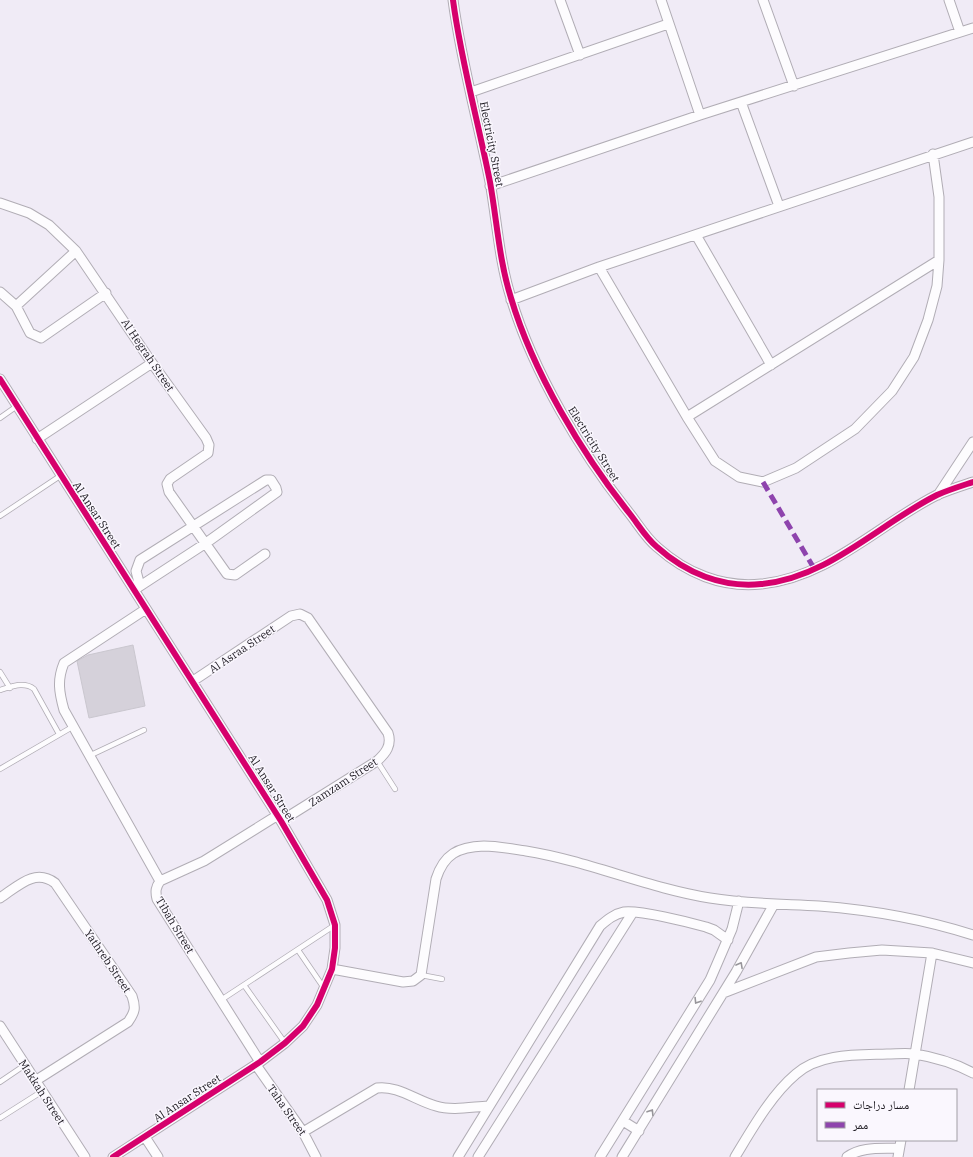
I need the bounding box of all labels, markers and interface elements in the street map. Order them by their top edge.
street label: Electricity Street [477,100,507,188]
street label: Al Hegrah Street [118,316,178,394]
street label: Electricity Street [565,404,623,484]
street label: Al Ansar Street [70,479,124,551]
street label: Al Asraa Street [206,622,278,676]
street label: Al Ansar Street [246,751,299,825]
street label: Zamzam Street [306,755,380,809]
street label: Tibah Street [153,894,197,956]
street label: Yathreb Street [82,927,134,996]
one-way arrow [735,962,742,969]
one-way arrow [694,997,702,1004]
street label: Makkah Street [16,1057,68,1127]
street label: Al Ansar Street [151,1071,223,1125]
street label: Taha Street [264,1082,310,1138]
legend [817,1089,957,1141]
text: مسار دراجات [853,1097,909,1112]
one-way arrow [646,1109,653,1116]
text: ممر [852,1117,868,1132]

